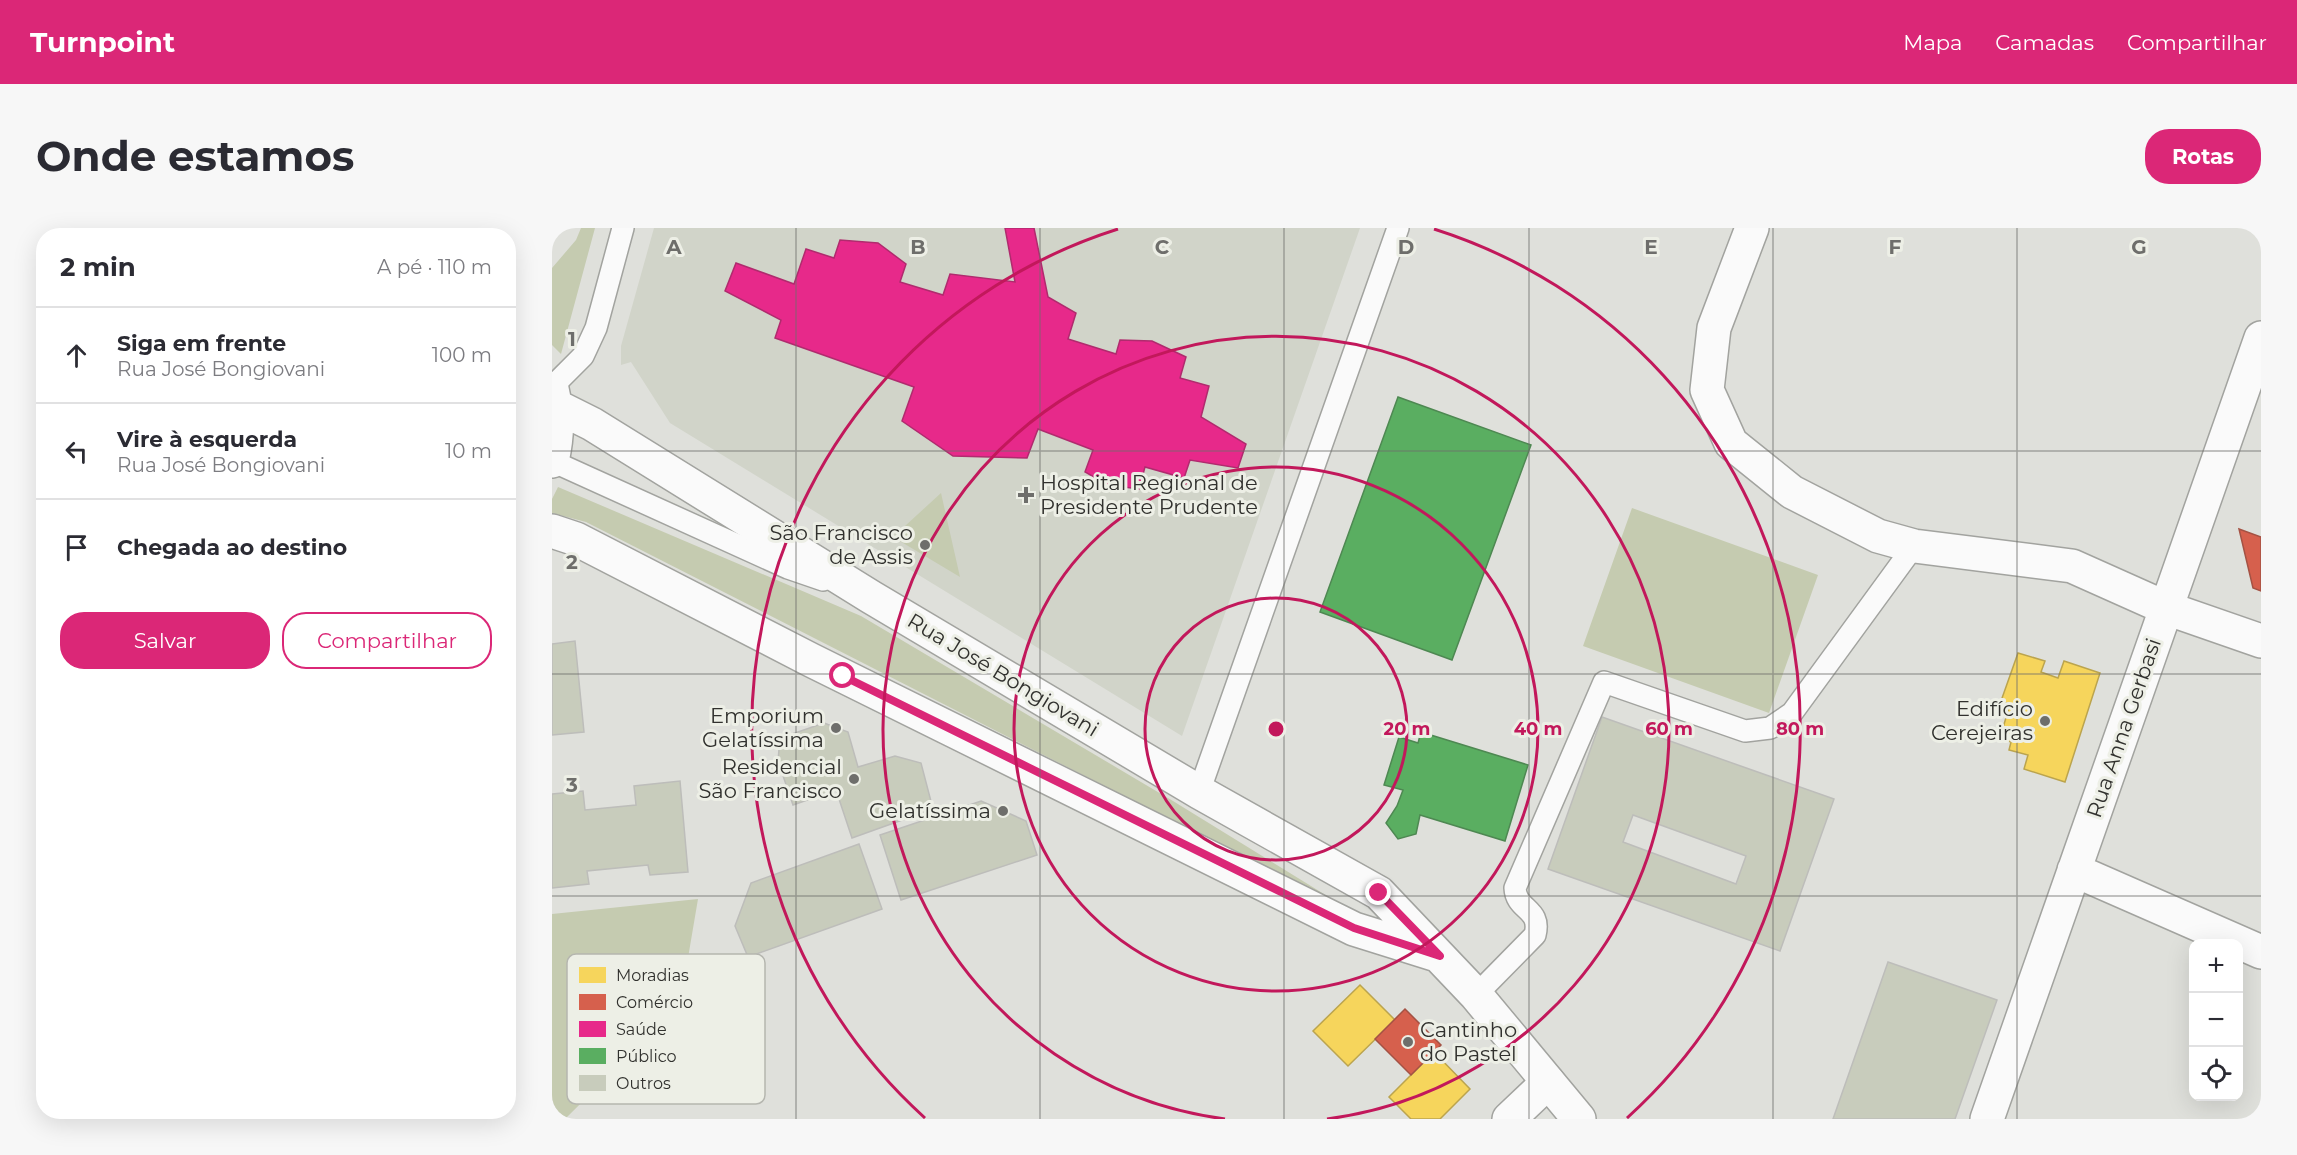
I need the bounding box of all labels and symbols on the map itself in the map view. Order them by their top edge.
text: A [665,235,682,259]
text: B [910,235,926,259]
text: C [1155,235,1170,259]
text: D [1398,235,1414,259]
text: E [1644,235,1658,259]
text: F [1889,235,1902,259]
text: G [2131,235,2147,259]
text: 1 [568,327,576,351]
place label: Hospital Regional de Presidente Prudente [1040,470,1258,519]
marker: Hospital Regional de Presidente Prudente [1017,486,1035,504]
place label: São Francisco de Assis [769,520,913,569]
marker: São Francisco de Assis [918,538,932,552]
text: 2 [566,550,578,574]
street label: Rua José Bongiovani [903,608,1103,742]
street label: Rua Anna Gerbasi [2081,635,2166,821]
route start [829,662,855,688]
place label: Edifício Cerejeiras [1931,696,2033,745]
place label: Emporium Gelatíssima [702,703,824,752]
marker: Edifício Cerejeiras [2038,714,2052,728]
text: 20 m [1384,718,1430,740]
text: 40 m [1514,718,1562,740]
text: 60 m [1645,718,1693,740]
text: 80 m [1776,718,1824,740]
centre of rings [1266,719,1286,739]
marker: Emporium Gelatíssima [829,721,843,735]
place label: Residencial São Francisco [698,754,842,803]
marker: Residencial São Francisco [847,772,861,786]
text: 3 [565,773,578,797]
place label: Gelatíssima [869,798,991,823]
marker: Gelatíssima [996,804,1010,818]
route end [1365,879,1391,905]
legend [567,954,765,1104]
text: Moradias [616,966,689,985]
text: Comércio [616,993,693,1012]
place label: Cantinho do Pastel [1420,1017,1517,1066]
text: Saúde [616,1020,667,1039]
marker: Cantinho do Pastel [1401,1035,1415,1049]
text: Público [616,1047,677,1066]
text: Outros [616,1074,671,1093]

